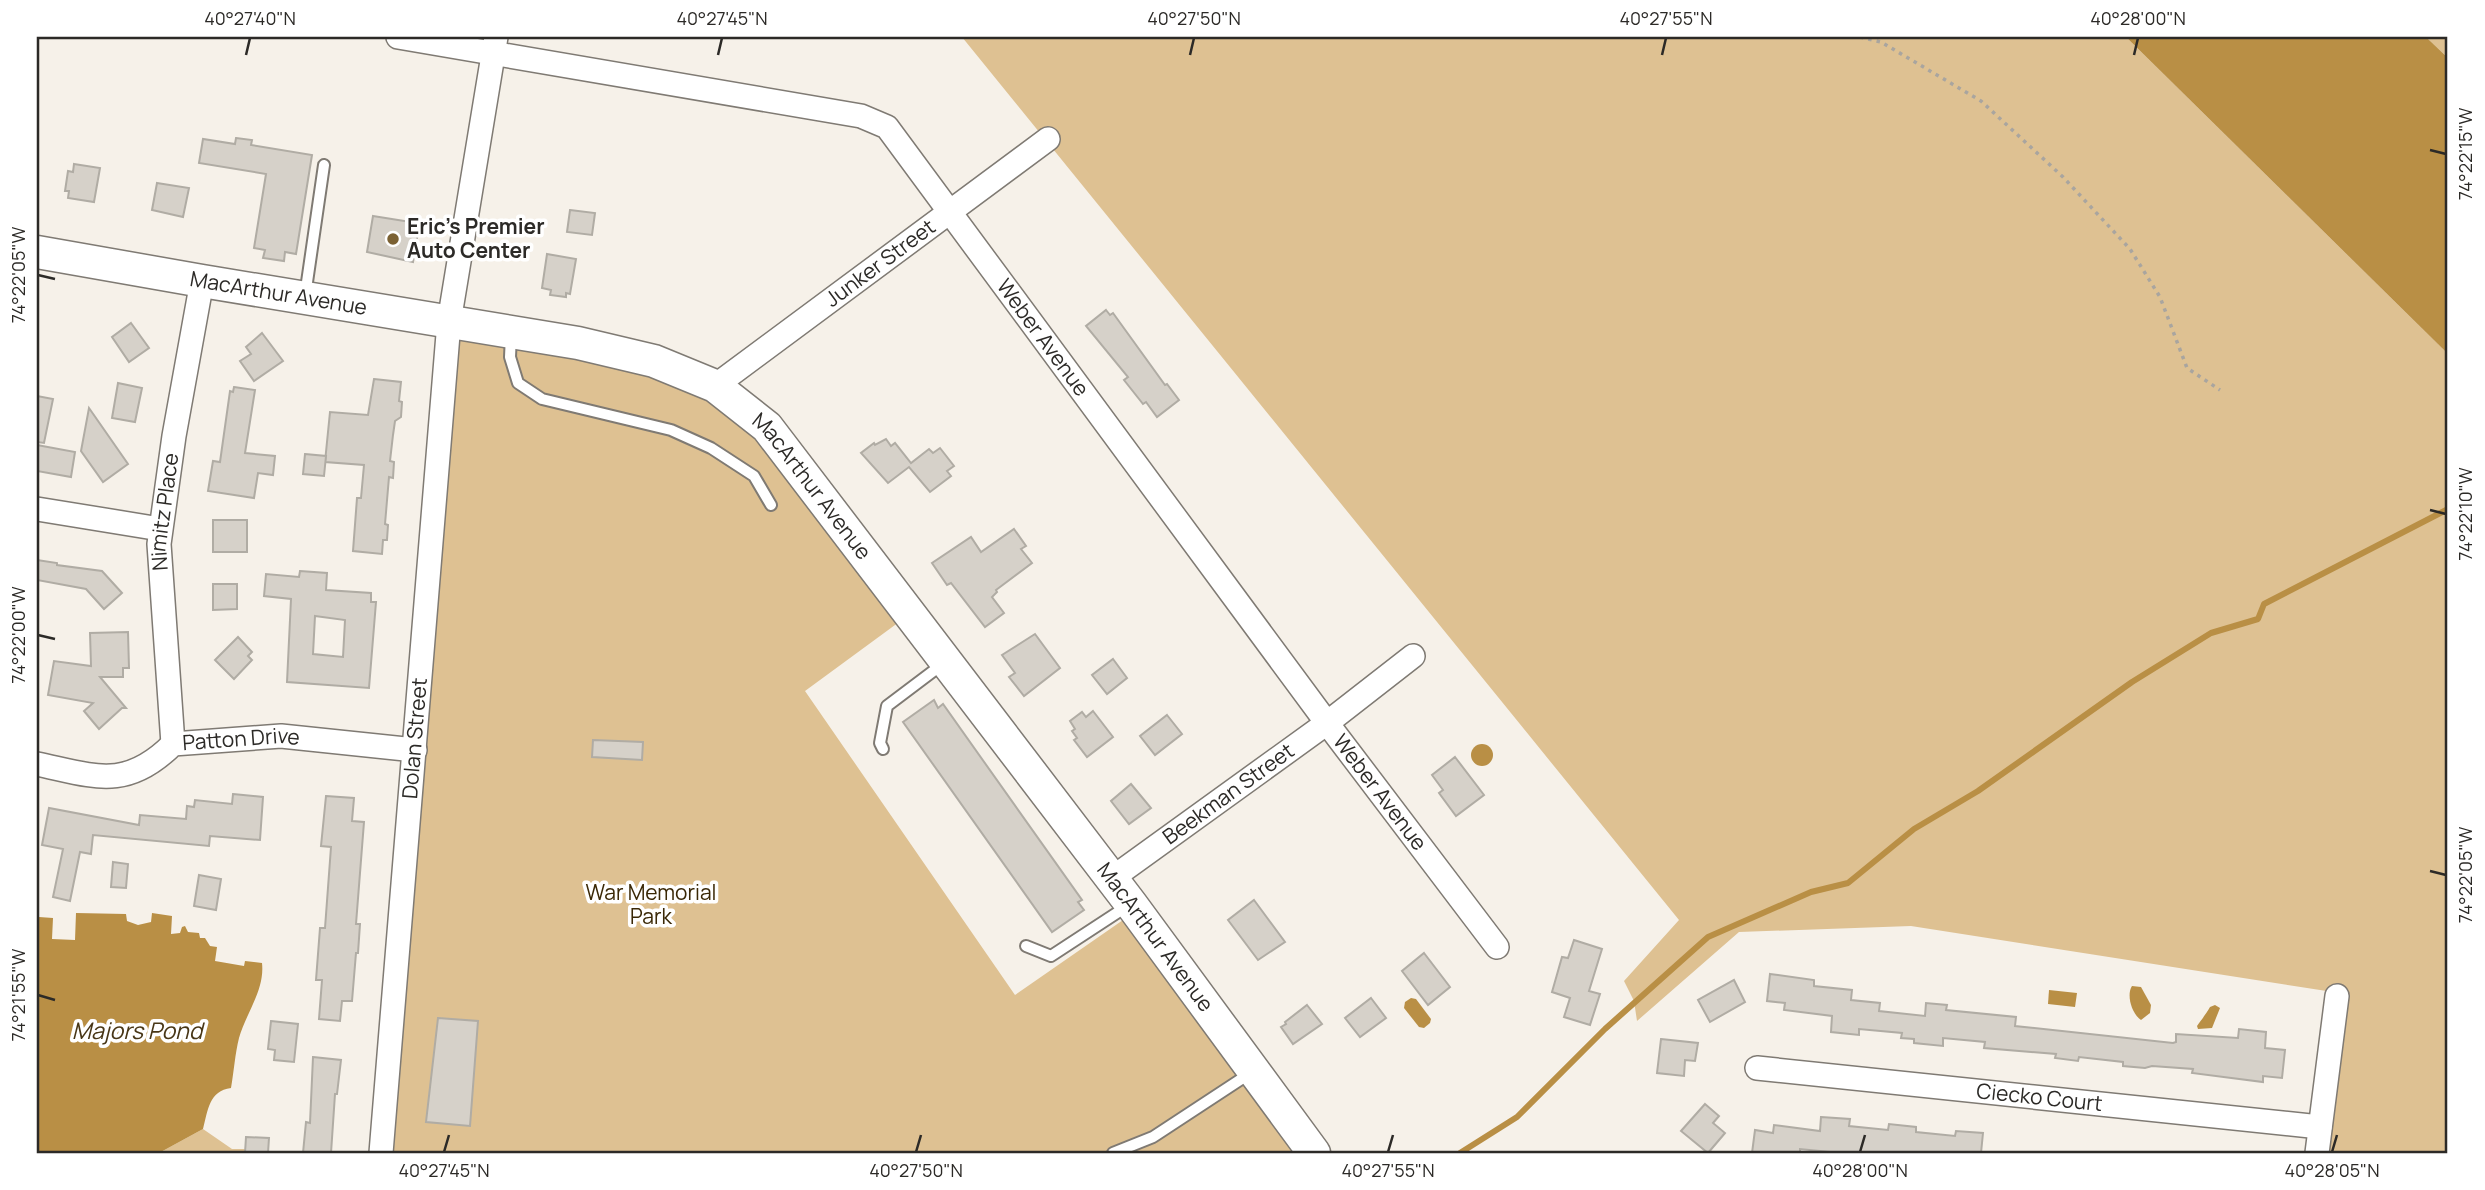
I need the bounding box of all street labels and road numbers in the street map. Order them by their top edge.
street label: Junker Street [819,212,941,313]
street label: MacArthur Avenue [188,264,369,321]
street label: Weber Avenue [991,273,1096,402]
street label: MacArthur Avenue [747,406,878,565]
street label: Nimitz Place [143,451,185,572]
street label: Dolan Street [395,677,433,800]
street label: Patton Drive [181,721,301,756]
street label: Weber Avenue [1327,728,1434,856]
street label: Beekman Street [1157,736,1299,850]
street label: MacArthur Avenue [1091,856,1220,1017]
street label: Ciecko Court [1975,1076,2104,1117]

